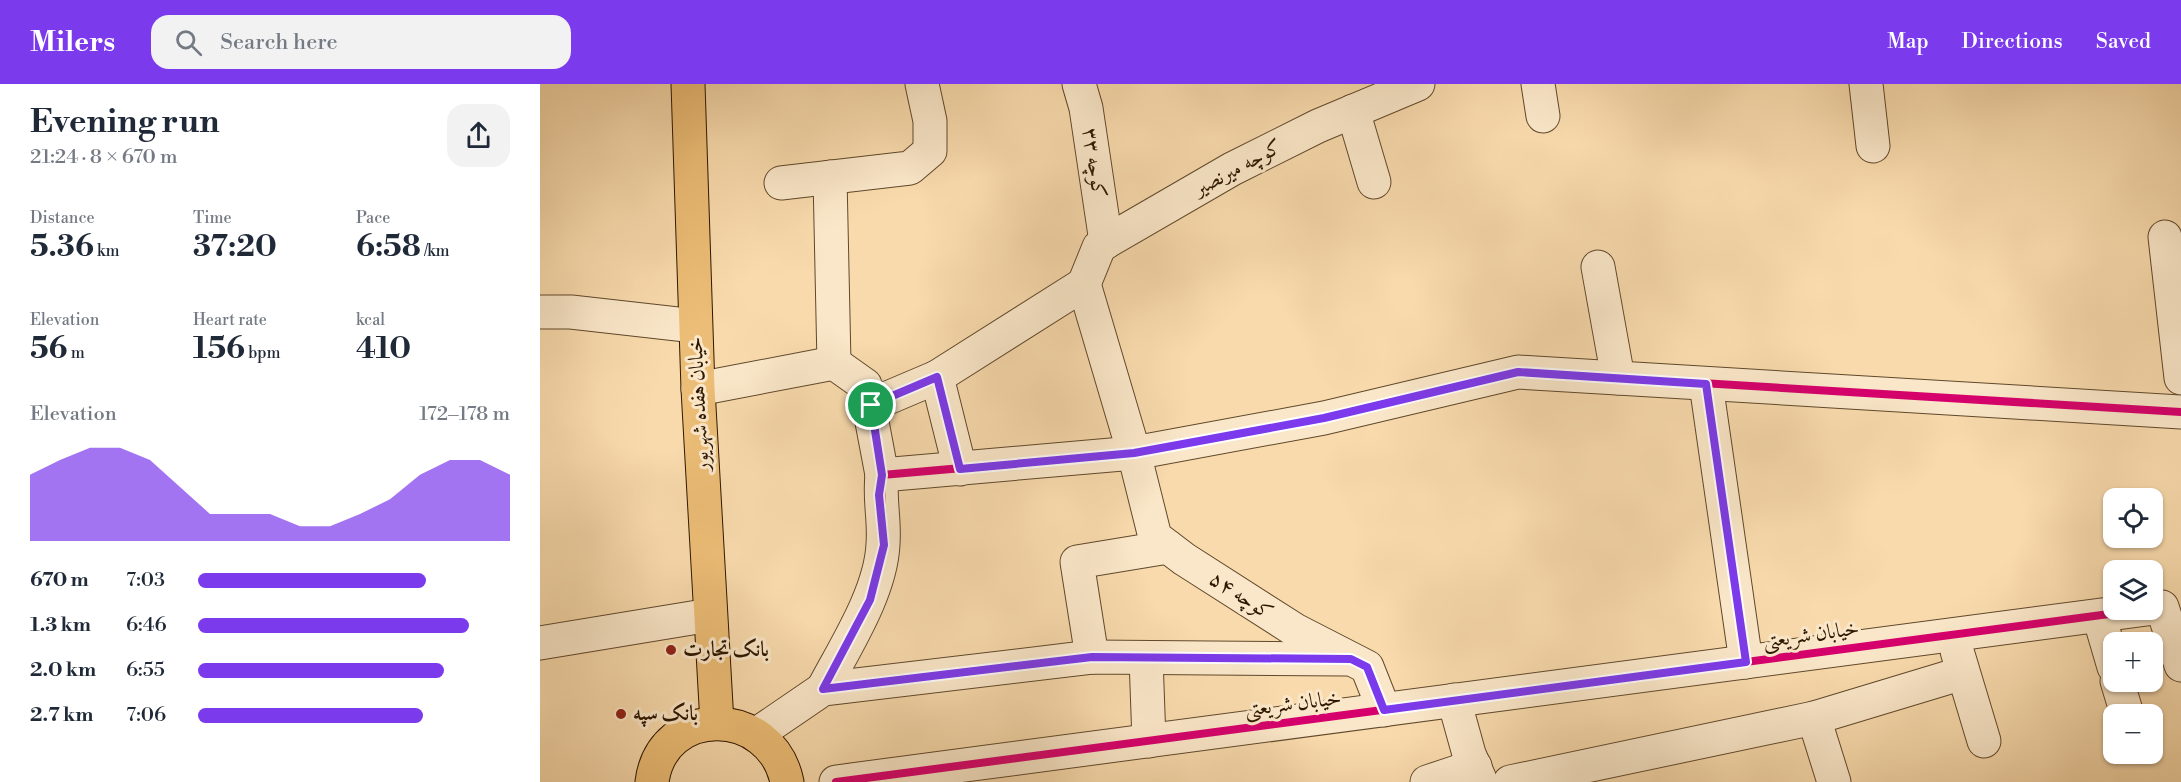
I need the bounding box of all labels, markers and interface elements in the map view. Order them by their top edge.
search box [151,15,571,69]
text: Milers [30,25,115,60]
icon: search [172,26,205,59]
text: Search here [220,29,338,56]
text: Map [1887,29,1929,55]
text: Directions [1962,29,2063,55]
text: Saved [2096,29,2151,55]
text: Evening run [30,102,219,143]
button: share [447,104,510,167]
street label: کوچه ۳۳ [1076,126,1112,200]
street label: کوچه میرنصیر [1188,134,1287,203]
text: 21:24 · 8 × 670 m [30,145,177,170]
text: Distance [30,208,95,228]
text: Time [193,208,232,228]
text: Pace [356,208,390,228]
text: 5.36 [30,228,94,266]
text: 37:20 [193,228,277,266]
text: 6:58 [356,228,421,266]
text: km [94,241,119,261]
text: /km [421,241,450,261]
text: Elevation [30,310,99,330]
text: Heart rate [193,310,267,330]
text: kcal [356,310,385,330]
text: 56 [30,330,68,368]
text: 156 [193,330,245,368]
text: 410 [356,330,411,368]
street label: خیابان هفده شهریور [682,336,716,474]
text: m [68,343,85,363]
text: bpm [245,343,281,363]
pin [845,379,896,430]
icon: arrive [854,388,887,421]
text: Elevation [30,402,117,427]
text: 172–178 m [419,402,510,427]
map controls [2103,488,2163,764]
button: locate [2103,488,2163,548]
button: layers [2103,560,2163,620]
street label: کوچه ۵۴ [1204,566,1278,626]
text: 670 m [30,568,89,593]
text: 7:03 [126,568,165,593]
text: 1.3 km [30,613,91,638]
text: 6:46 [126,613,167,638]
street label: خیابان شریعتی [1761,615,1861,656]
button: + [2103,632,2163,692]
place label: بانک تجارت [683,637,769,663]
marker: بانک تجارت [664,643,678,657]
text: 2.0 km [30,658,96,683]
text: 6:55 [126,658,165,683]
street label: خیابان شریعتی [1243,685,1343,724]
place label: بانک سپه [633,701,698,727]
text: 2.7 km [30,703,94,728]
text: 7:06 [126,703,166,728]
button: − [2103,704,2163,764]
marker: بانک سپه [614,707,628,721]

